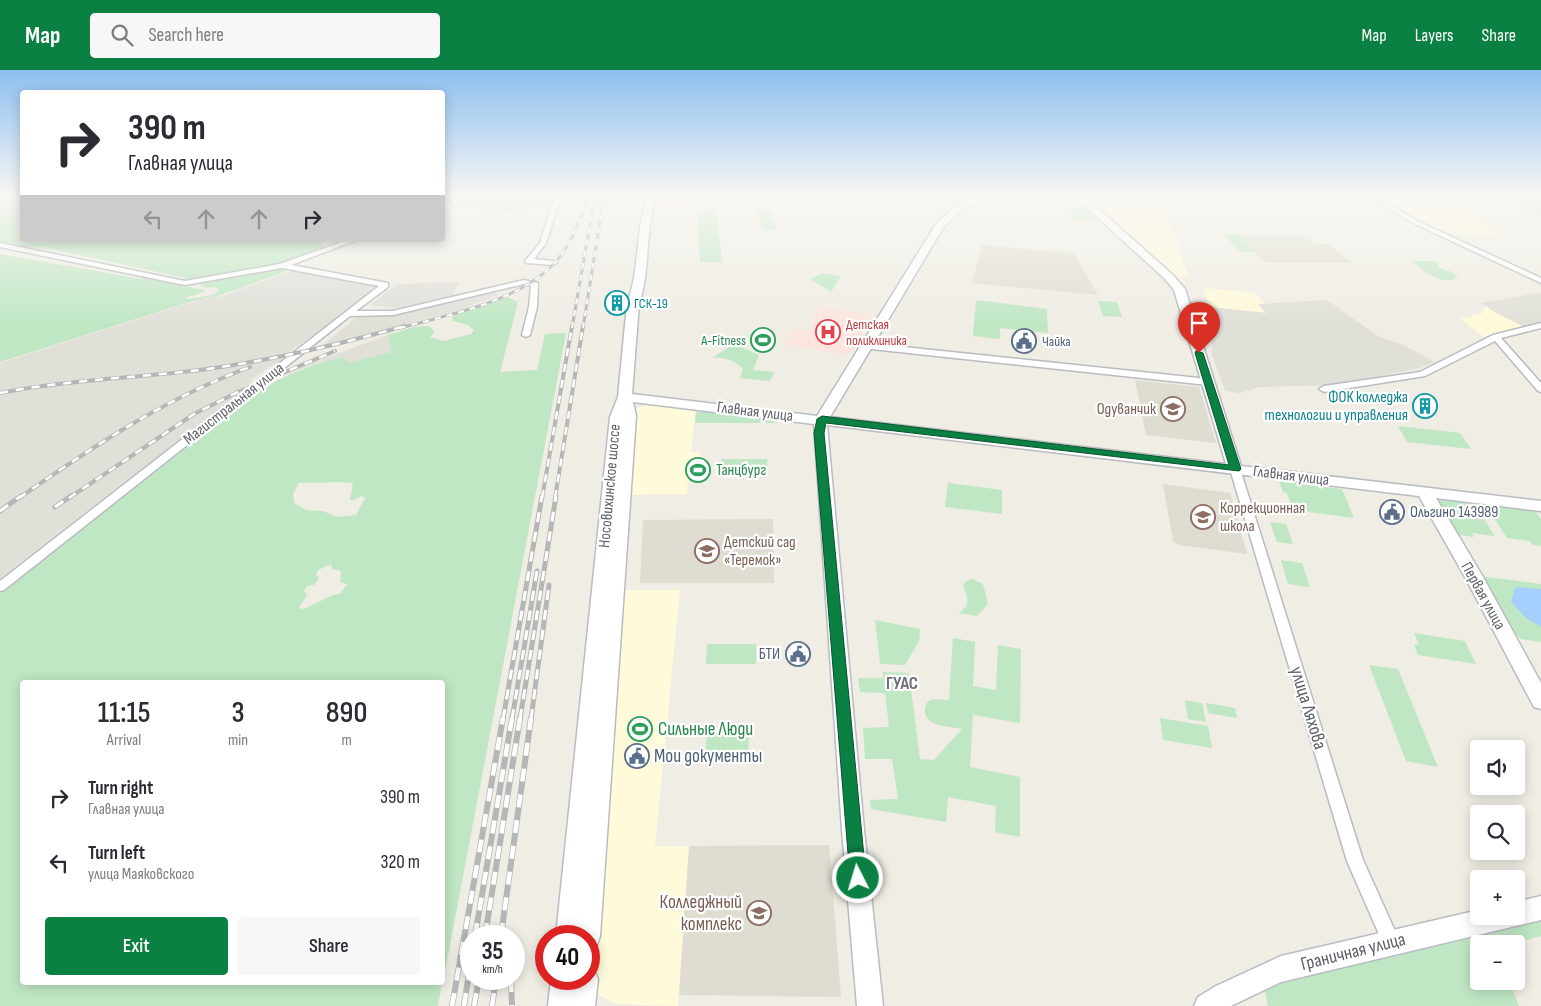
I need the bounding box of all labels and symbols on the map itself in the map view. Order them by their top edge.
building icon: ГСК-19 [604,290,630,316]
place label: ГСК-19 [634,295,668,312]
pin [1178,302,1220,353]
place label: Детская поликлиника [846,316,907,349]
hospital icon: Детская поликлиника [815,319,841,345]
sports icon: A-Fitness [750,327,776,353]
public building icon: Чайка [1011,328,1037,354]
place label: A-Fitness [700,332,746,349]
place label: Чайка [1042,333,1071,350]
street label: Магистральная улица [180,359,288,449]
place label: ФОК колледжа технологии и управления [1265,388,1408,425]
building icon: ФОК колледжа технологии и управления [1412,393,1438,419]
school or university icon: Одуванчик [1160,396,1186,422]
street label: Главная улица [716,398,794,426]
place label: Одуванчик [1097,400,1157,419]
street label: Носовихинское шоссе [595,423,625,549]
sports icon: Танцбург [685,457,711,483]
place label: Танцбург [716,461,766,480]
street label: Главная улица [1252,462,1330,490]
place label: Коррекционная школа [1220,499,1305,536]
public building icon: Ольгино 143989 [1379,499,1405,525]
place label: Ольгино 143989 [1410,503,1498,522]
school or university icon: Коррекционная школа [1190,504,1216,530]
place label: Детский сад «Теремок» [724,533,796,570]
school or university icon: Детский сад «Теремок» [694,538,720,564]
street label: Первая улица [1457,559,1509,633]
public building icon: БТИ [785,641,811,667]
place label: БТИ [759,645,780,664]
street label: улица Ляхова [1285,664,1331,752]
district label: ГУАС [886,673,918,694]
sports icon: Сильные Люди [627,716,653,742]
place label: Сильные Люди [658,718,753,741]
public building icon: Мои документы [624,743,650,769]
place label: Мои документы [654,745,762,768]
position arrow [831,851,883,903]
place label: Колледжный комплекс [660,891,742,936]
school or university icon: Колледжный комплекс [746,900,772,926]
speed limit sign: 40 [535,925,600,990]
street label: Граничная улица [1298,928,1408,976]

